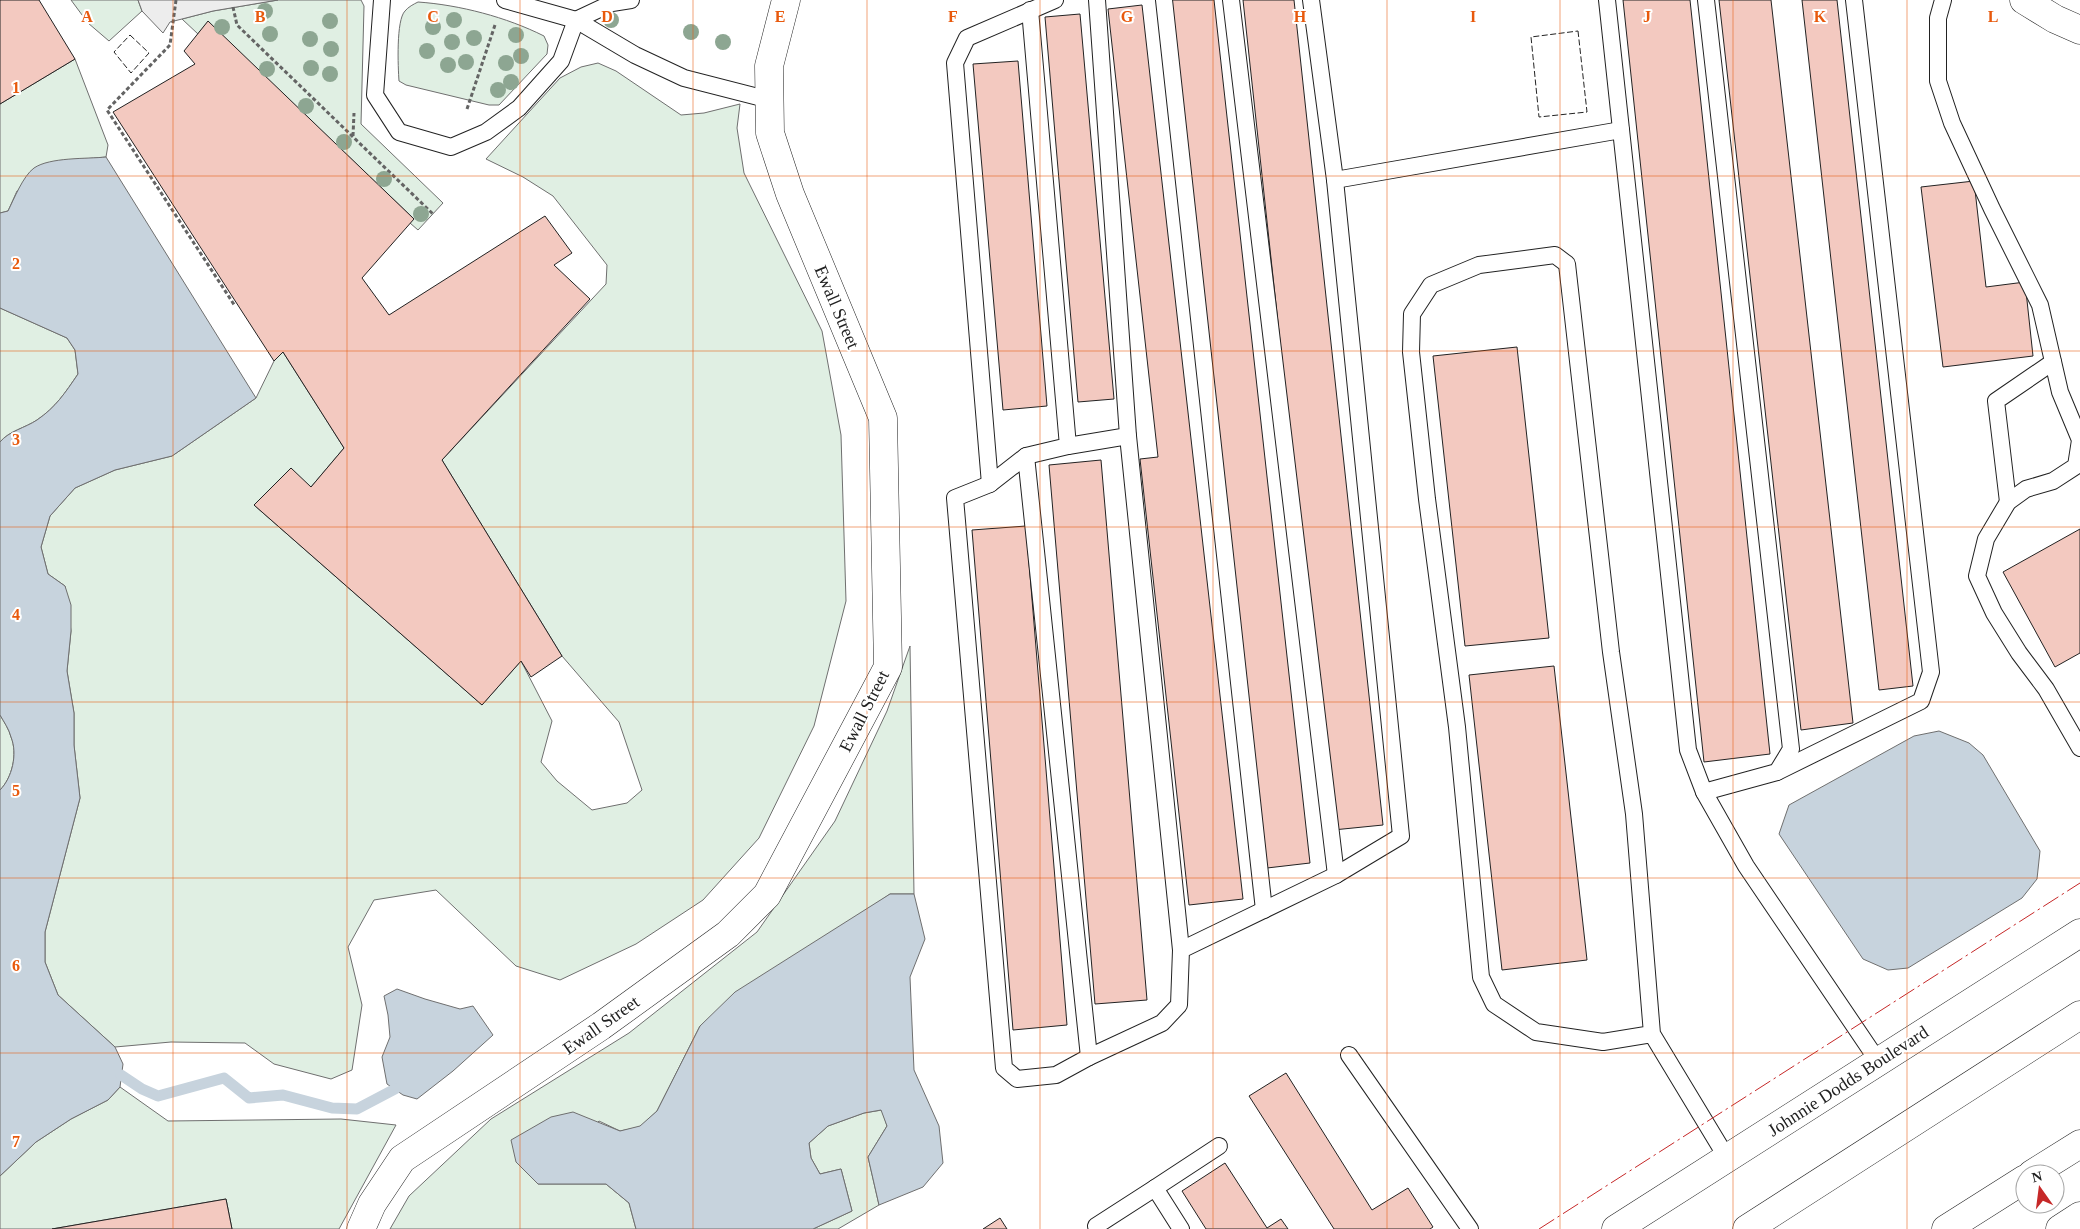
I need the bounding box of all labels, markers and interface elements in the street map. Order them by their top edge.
text: A [81,8,93,25]
text: B [255,8,266,25]
text: C [427,8,439,25]
text: D [601,8,613,25]
text: E [775,8,785,25]
text: F [948,8,958,25]
text: G [1121,8,1134,25]
text: H [1294,8,1307,25]
text: I [1470,8,1476,25]
text: J [1643,8,1651,25]
text: K [1814,8,1827,25]
text: L [1988,8,1998,25]
text: 1 [12,79,20,96]
text: 2 [12,255,20,272]
street label: Ewall Street [811,262,863,352]
text: 3 [12,431,20,448]
text: 4 [12,606,20,623]
street label: Ewall Street [835,667,893,755]
text: 5 [12,782,20,799]
text: 6 [12,957,20,974]
street label: Ewall Street [559,991,643,1059]
street label: Johnnie Dodds Boulevard [1764,1022,1932,1140]
text: 7 [12,1133,20,1150]
north arrow [2015,1164,2065,1214]
text: N [2030,1168,2044,1185]

